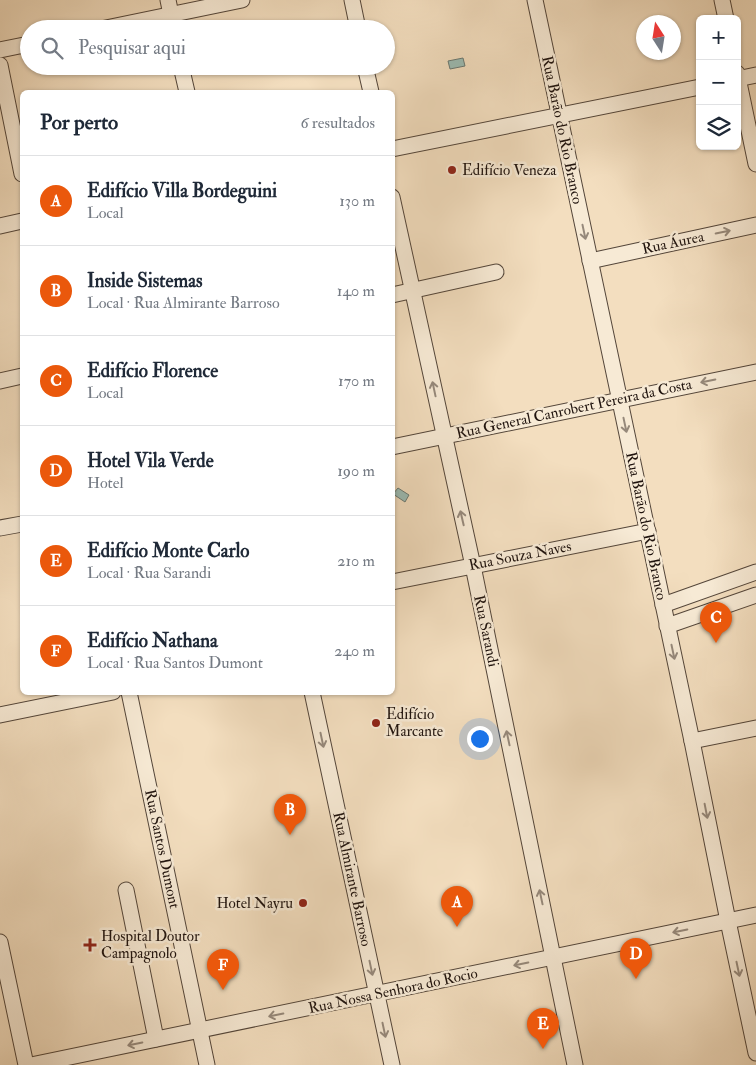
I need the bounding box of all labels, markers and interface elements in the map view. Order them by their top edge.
north arrow [636,15,681,60]
map controls [696,15,741,150]
button: + [696,15,741,60]
search box [20,20,395,75]
icon: search [38,34,66,62]
text: Pesquisar aqui [78,36,186,60]
street label: Rua Barão do Rio Branco [537,54,587,206]
button: − [696,60,741,105]
button: layers [696,105,741,150]
text: Por perto [40,109,118,136]
text: 6 resultados [300,113,375,133]
place label: Edifício Veneza [462,161,557,180]
marker: Edifício Veneza [446,164,458,176]
text: Edifício Villa Bordeguini [87,179,277,203]
text: A [51,191,61,211]
text: 130 m [339,191,375,211]
text: Local [87,203,124,223]
one-way arrow [579,223,589,239]
street label: Rua Áurea [640,225,707,259]
one-way arrow [715,227,731,236]
text: Inside Sistemas [87,269,202,293]
text: B [51,281,61,301]
text: 140 m [337,281,375,301]
text: Local · Rua Almirante Barroso [87,293,280,313]
text: Edifício Florence [87,359,218,383]
text: C [50,371,62,391]
text: 170 m [338,371,375,391]
street label: Rua General Canrobert Pereira da Costa [454,375,694,443]
one-way arrow [701,377,717,387]
one-way arrow [428,381,438,397]
text: Local [87,383,124,403]
one-way arrow [621,416,630,432]
text: Hotel Vila Verde [87,449,214,473]
street label: Rua Barão do Rio Branco [621,450,671,602]
text: D [49,461,63,481]
text: 190 m [337,461,375,481]
text: Hotel [87,473,124,493]
one-way arrow [457,511,466,527]
street label: Rua Souza Naves [467,537,573,575]
text: Edifício Monte Carlo [87,539,250,563]
text: E [50,551,62,571]
text: 210 m [337,551,375,571]
text: Local · Rua Sarandi [87,563,211,583]
street label: Rua Sarandi [469,593,503,669]
pin: C [700,602,732,643]
text: Edifício Nathana [87,629,218,653]
text: F [51,641,61,661]
text: 240 m [334,641,375,661]
one-way arrow [669,644,678,660]
text: Local · Rua Santos Dumont [87,653,263,673]
place label: Edifício Marcante [386,705,443,741]
marker: Edifício Marcante [370,717,382,729]
your location [467,726,493,752]
one-way arrow [503,731,512,747]
one-way arrow [318,732,328,748]
street label: Rua Santos Dumont [140,788,184,911]
pin: B [274,794,306,835]
one-way arrow [702,803,711,819]
street label: Rua Almirante Barroso [328,810,376,948]
pin: A [441,886,473,927]
one-way arrow [535,890,545,906]
place label: Hotel Nayru [217,894,293,913]
marker: Hotel Nayru [297,897,309,909]
place label: Hospital Doutor Campagnolo [101,927,200,964]
one-way arrow [673,927,689,936]
marker: Hospital Doutor Campagnolo [83,938,97,952]
pin: D [620,938,652,979]
pin: F [207,949,239,990]
one-way arrow [367,959,376,975]
one-way arrow [514,960,530,970]
one-way arrow [734,960,743,976]
street label: Rua Nossa Senhora do Rocio [307,964,479,1018]
pin: E [527,1008,559,1049]
one-way arrow [269,1011,285,1020]
one-way arrow [380,1021,389,1037]
one-way arrow [128,1039,144,1049]

